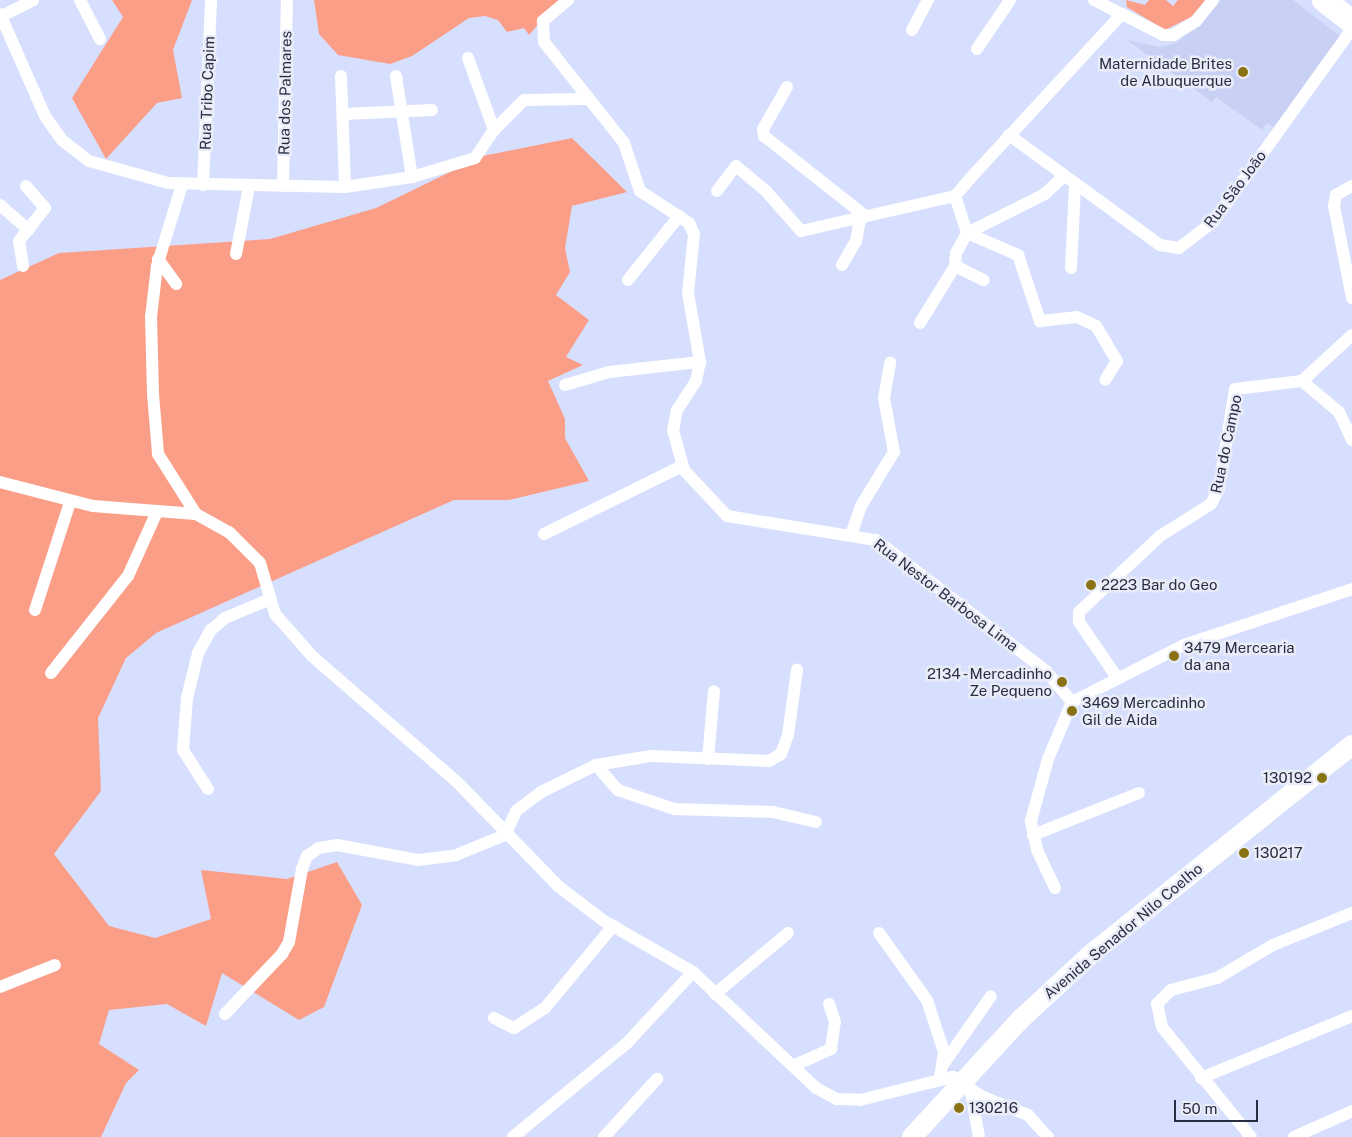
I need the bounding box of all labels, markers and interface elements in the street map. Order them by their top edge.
street label: Rua dos Palmares [275,31,295,155]
street label: Rua Tribo Capim [196,36,218,150]
place label: Maternidade Brites de Albuquerque [1099,54,1232,89]
marker: Maternidade Brites de Albuquerque [1236,65,1250,79]
street label: Rua São João [1200,147,1270,231]
street label: Rua do Campo [1207,393,1245,495]
street label: Rua Nestor Barbosa Lima [870,535,1022,655]
place label: 2223 Bar do Geo [1101,576,1218,594]
marker: 2223 Bar do Geo [1085,579,1097,591]
place label: 3479 Mercearia da ana [1184,638,1295,673]
marker: 3479 Mercearia da ana [1168,650,1180,662]
place label: 2134 - Mercadinho Ze Pequeno [923,664,1052,699]
marker: 2134 - Mercadinho Ze Pequeno [1056,676,1068,688]
place label: 3469 Mercadinho Gil de Aida [1082,693,1206,728]
marker: 3469 Mercadinho Gil de Aida [1066,705,1078,717]
place label: 130192 [1263,769,1312,787]
marker: 130192 [1316,772,1328,784]
place label: 130217 [1254,844,1303,862]
marker: 130217 [1238,847,1250,859]
street label: Avenida Senador Nilo Coelho [1040,859,1206,1003]
scale bar [1177,1090,1261,1122]
place label: 130216 [969,1099,1018,1117]
text: 50 m [1182,1100,1217,1117]
marker: 130216 [953,1102,965,1114]

